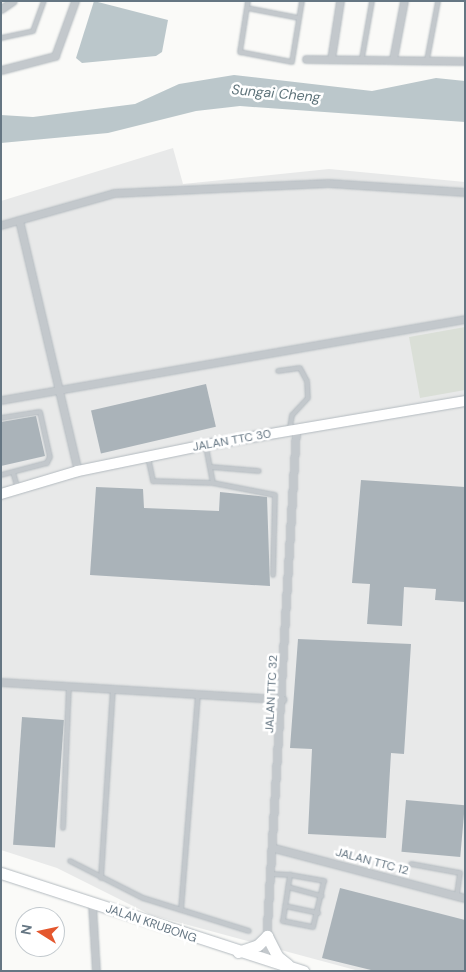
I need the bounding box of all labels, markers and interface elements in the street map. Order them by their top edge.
water label: Sungai Cheng [231,81,321,105]
street label: JALAN TTC 30 [192,427,272,455]
street label: JALAN TTC 32 [263,655,281,733]
street label: JALAN TTC 12 [334,845,410,879]
street label: JALAN KRUBONG [104,902,198,946]
north arrow [15,907,65,957]
text: N [16,923,36,936]

